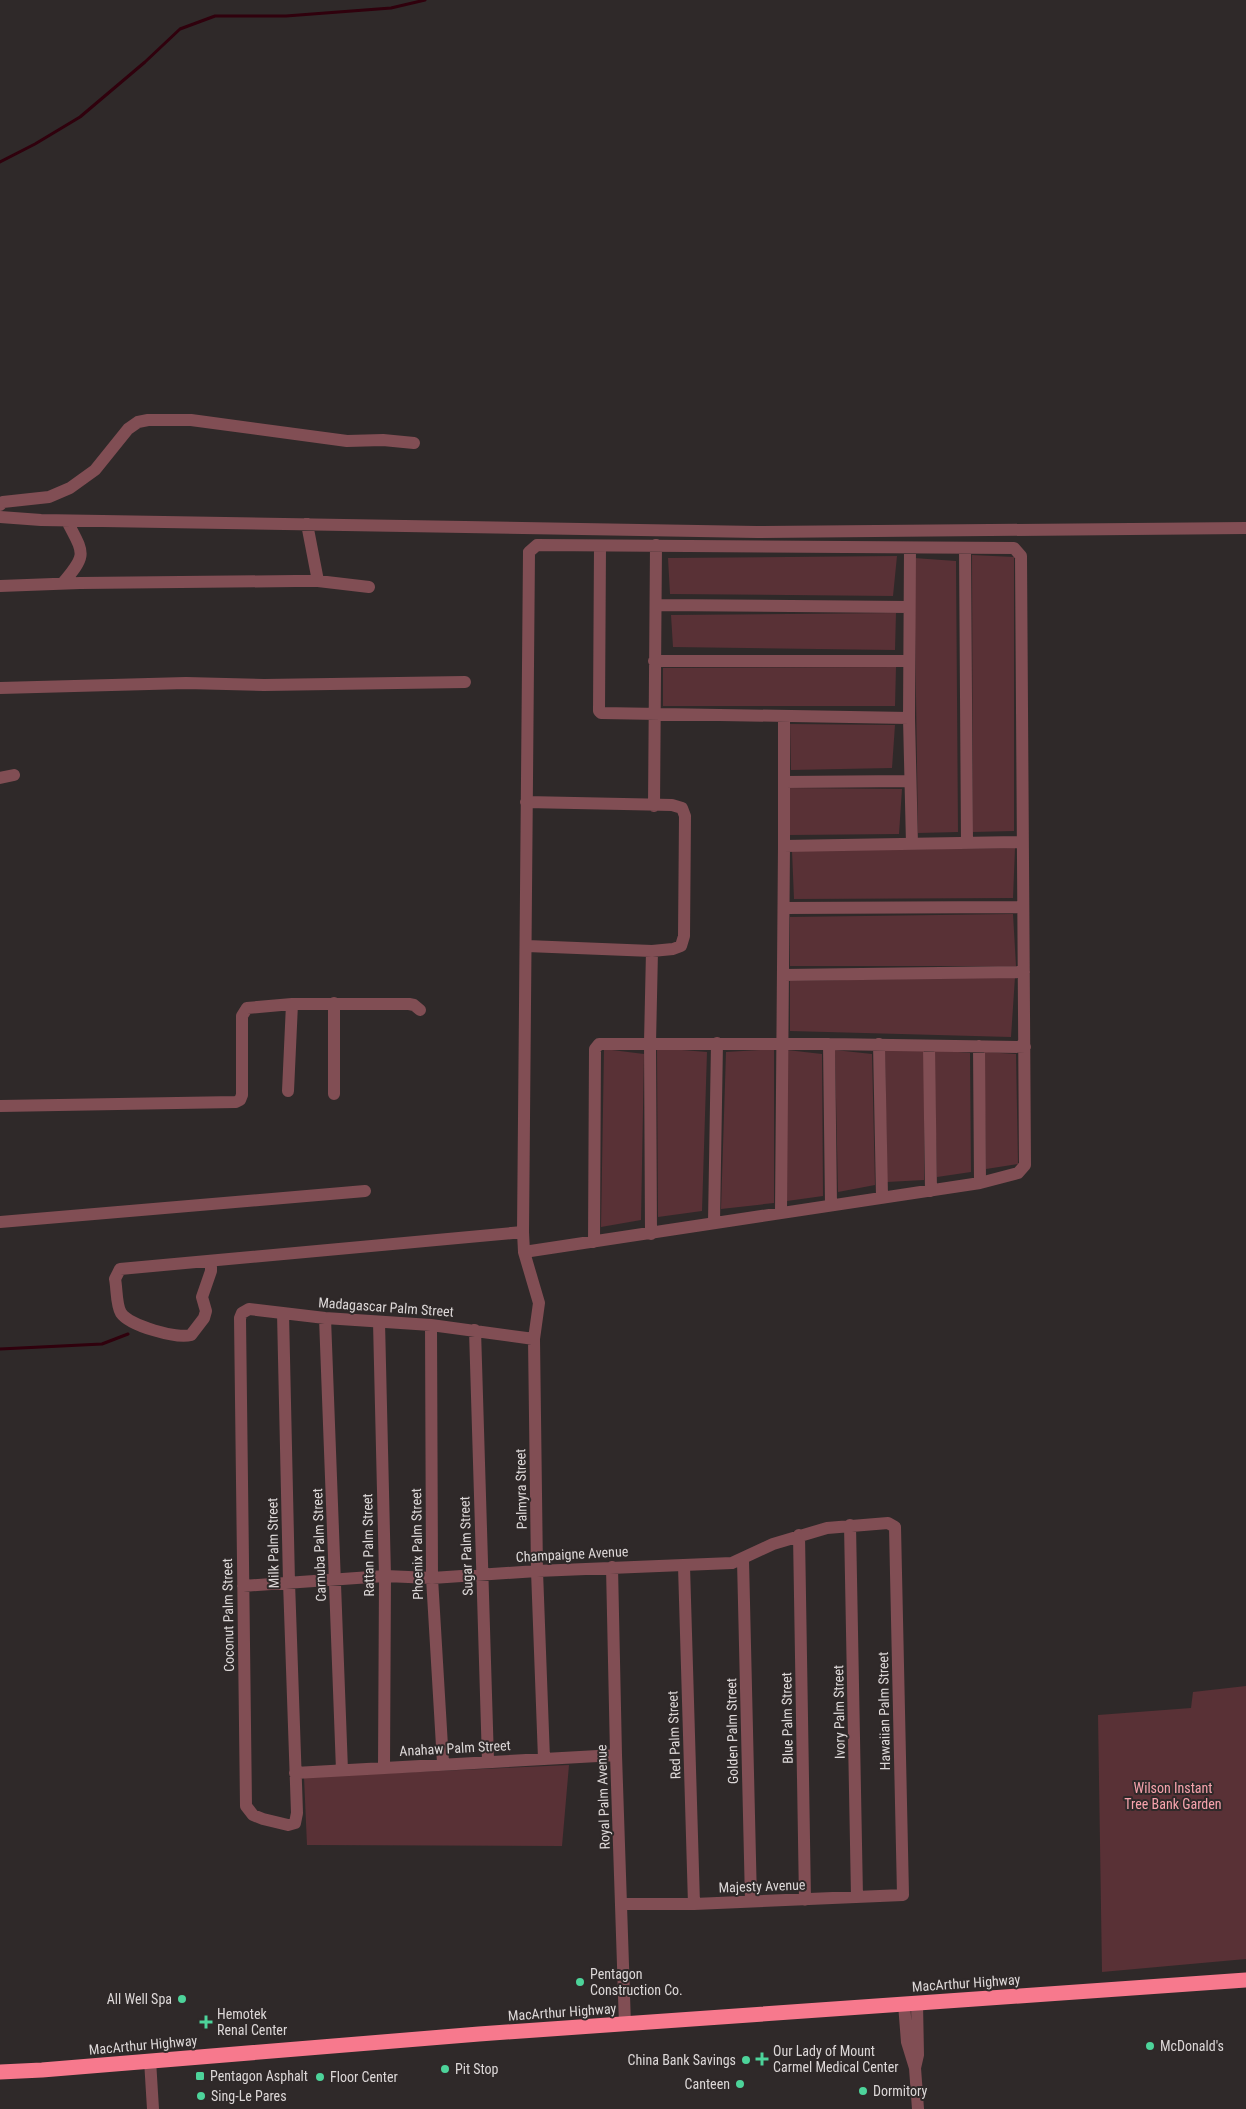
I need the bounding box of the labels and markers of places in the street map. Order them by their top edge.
place label: Pentagon Construction Co. [590,1966,683,1998]
marker: Pentagon Construction Co. [574,1976,586,1988]
place label: All Well Spa [107,1991,172,2007]
marker: All Well Spa [176,1993,188,2005]
place label: Hemotek Renal Center [217,2006,287,2038]
marker: Hemotek Renal Center [199,2015,213,2029]
place label: McDonald's [1160,2038,1224,2054]
marker: McDonald's [1144,2040,1156,2052]
place label: Our Lady of Mount Carmel Medical Center [773,2043,899,2075]
place label: China Bank Savings [628,2052,736,2068]
marker: Our Lady of Mount Carmel Medical Center [755,2052,769,2066]
marker: China Bank Savings [740,2054,752,2066]
place label: Pit Stop [455,2061,499,2077]
marker: Pit Stop [439,2063,451,2075]
place label: Pentagon Asphalt [210,2068,308,2084]
place label: Floor Center [330,2069,398,2085]
marker: Pentagon Asphalt [194,2070,206,2082]
marker: Floor Center [314,2071,326,2083]
place label: Canteen [685,2076,730,2092]
marker: Canteen [734,2078,746,2090]
place label: Dormitory [873,2083,927,2099]
marker: Dormitory [857,2085,869,2097]
place label: Sing-Le Pares [211,2088,287,2104]
marker: Sing-Le Pares [195,2090,207,2102]

